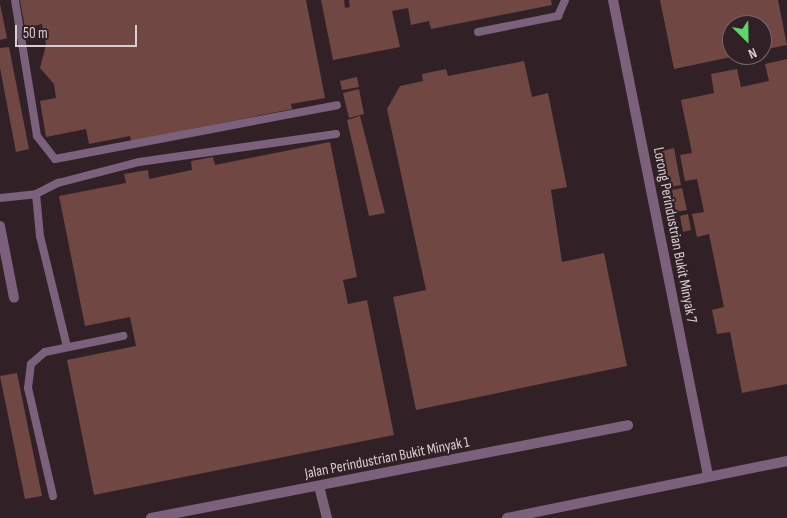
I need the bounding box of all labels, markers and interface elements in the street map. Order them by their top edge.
scale bar [18,15,140,47]
north arrow [722,15,772,65]
text: 50 m [23,24,48,43]
text: N [746,44,759,63]
street label: Lorong Perindustrian Bukit Minyak 7 [649,146,701,324]
street label: Jalan Perindustrian Bukit Minyak 1 [303,433,471,483]

